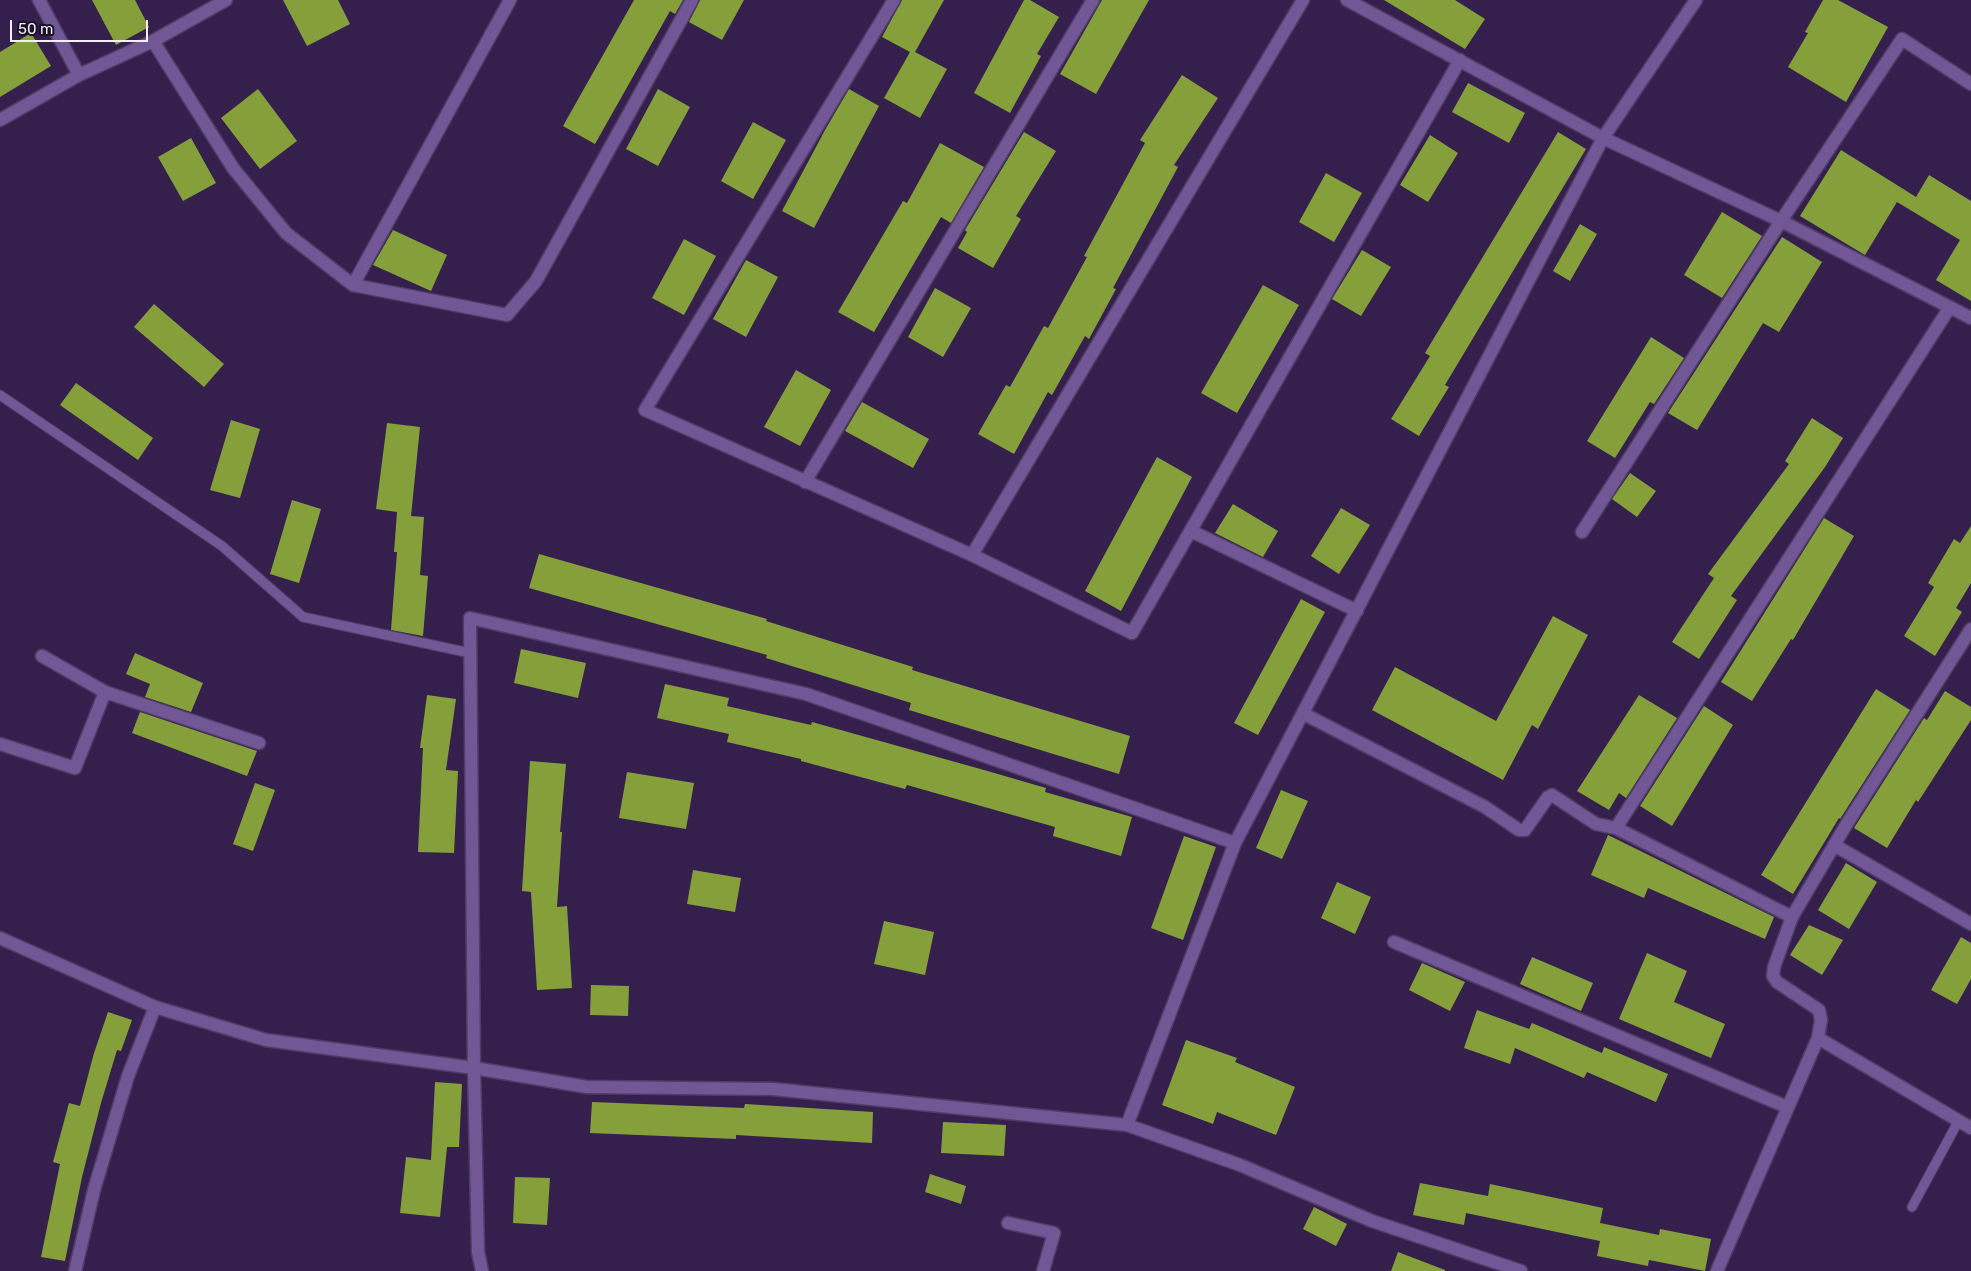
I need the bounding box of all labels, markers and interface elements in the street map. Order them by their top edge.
scale bar [12,10,150,42]
text: 50 m [18,20,53,38]

